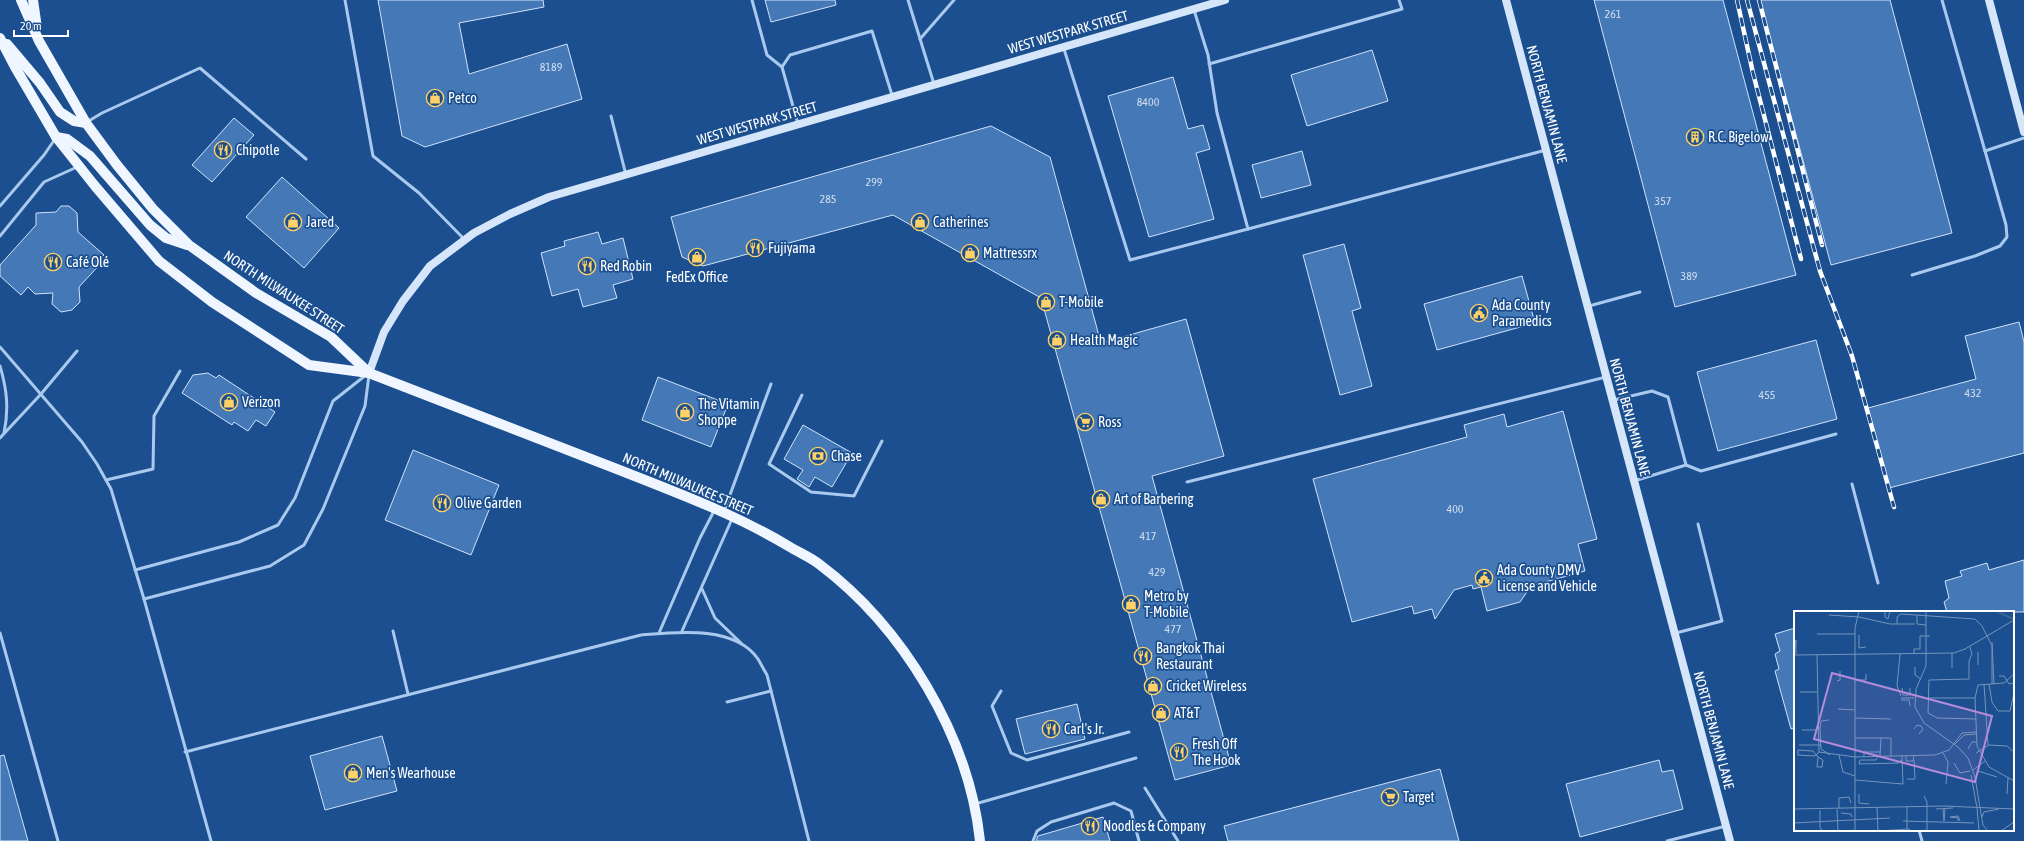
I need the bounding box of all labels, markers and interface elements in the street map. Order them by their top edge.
street label: WEST WESTPARK STREET [1006,7,1130,57]
house number: 261 [1605,7,1622,21]
scale bar [14,12,68,38]
text: 20 m [20,19,42,33]
street label: NORTH BENJAMIN LANE [1524,43,1570,165]
house number: 8189 [540,60,563,74]
shop icon: Petco [425,88,445,108]
place label: Petco [448,90,477,106]
house number: 8400 [1137,95,1160,109]
street label: WEST WESTPARK STREET [695,98,819,148]
building icon: R.C. Bigelow [1685,127,1705,147]
place label: R.C. Bigelow [1708,129,1769,145]
restaurant icon: Chipotle [213,140,233,160]
place label: Chipotle [236,142,279,158]
house number: 299 [866,175,883,189]
house number: 285 [820,192,836,206]
house number: 357 [1655,194,1672,208]
shop icon: Jared [283,212,303,232]
shop icon: Catherines [910,212,930,232]
place label: Jared [306,214,334,230]
place label: Catherines [933,214,988,230]
restaurant icon: Fujiyama [745,238,765,258]
place label: Fujiyama [768,240,815,256]
shop icon: Mattressrx [960,243,980,263]
place label: Mattressrx [983,245,1037,261]
street label: NORTH MILWAUKEE STREET [221,247,347,337]
shop icon: FedEx Office [687,247,707,267]
restaurant icon: Café Olé [43,252,63,272]
place label: Café Olé [66,254,109,270]
restaurant icon: Red Robin [577,256,597,276]
place label: Red Robin [600,258,652,274]
place label: FedEx Office [666,269,728,285]
house number: 389 [1681,269,1698,283]
shop icon: T-Mobile [1036,292,1056,312]
place label: T-Mobile [1059,294,1104,310]
place label: Ada County Paramedics [1492,297,1552,329]
public building icon: Ada County Paramedics [1469,303,1489,323]
shop icon: Health Magic [1047,330,1067,350]
place label: Health Magic [1070,332,1139,348]
street label: NORTH BENJAMIN LANE [1607,356,1653,478]
house number: 432 [1965,386,1981,400]
house number: 455 [1759,388,1775,402]
shop icon: Verizon [219,392,239,412]
place label: Verizon [242,394,280,410]
place label: The Vitamin Shoppe [698,396,760,428]
shop icon: The Vitamin Shoppe [675,402,695,422]
supermarket icon: Ross [1075,412,1095,432]
place label: Ross [1098,414,1122,430]
bank icon: Chase [808,446,828,466]
place label: Chase [831,448,862,464]
street label: NORTH MILWAUKEE STREET [620,449,756,519]
shop icon: Art of Barbering [1091,489,1111,509]
place label: Art of Barbering [1114,491,1194,507]
restaurant icon: Olive Garden [432,493,452,513]
place label: Olive Garden [455,495,522,511]
house number: 400 [1447,502,1464,516]
house number: 417 [1140,529,1157,543]
place label: Ada County DMV License and Vehicle [1497,562,1597,594]
house number: 429 [1149,565,1166,579]
public building icon: Ada County DMV License and Vehicle [1474,568,1494,588]
place label: Metro by T-Mobile [1144,588,1189,620]
shop icon: Metro by T-Mobile [1121,594,1141,614]
inset map [1794,611,2014,831]
house number: 477 [1165,622,1182,636]
place label: Bangkok Thai Restaurant [1156,640,1225,672]
restaurant icon: Bangkok Thai Restaurant [1133,646,1153,666]
street label: NORTH BENJAMIN LANE [1691,669,1737,791]
shop icon: Cricket Wireless [1143,676,1163,696]
place label: Cricket Wireless [1166,678,1247,694]
shop icon: AT&T [1151,703,1171,723]
place label: AT&T [1174,705,1200,721]
restaurant icon: Carl's Jr. [1041,719,1061,739]
place label: Carl's Jr. [1064,721,1104,737]
place label: Fresh Off The Hook [1192,736,1240,768]
restaurant icon: Fresh Off The Hook [1169,742,1189,762]
shop icon: Men's Wearhouse [343,763,363,783]
place label: Men's Wearhouse [366,765,456,781]
supermarket icon: Target [1380,787,1400,807]
place label: Target [1403,789,1435,805]
restaurant icon: Noodles & Company [1080,816,1100,836]
place label: Noodles & Company [1103,818,1206,834]

